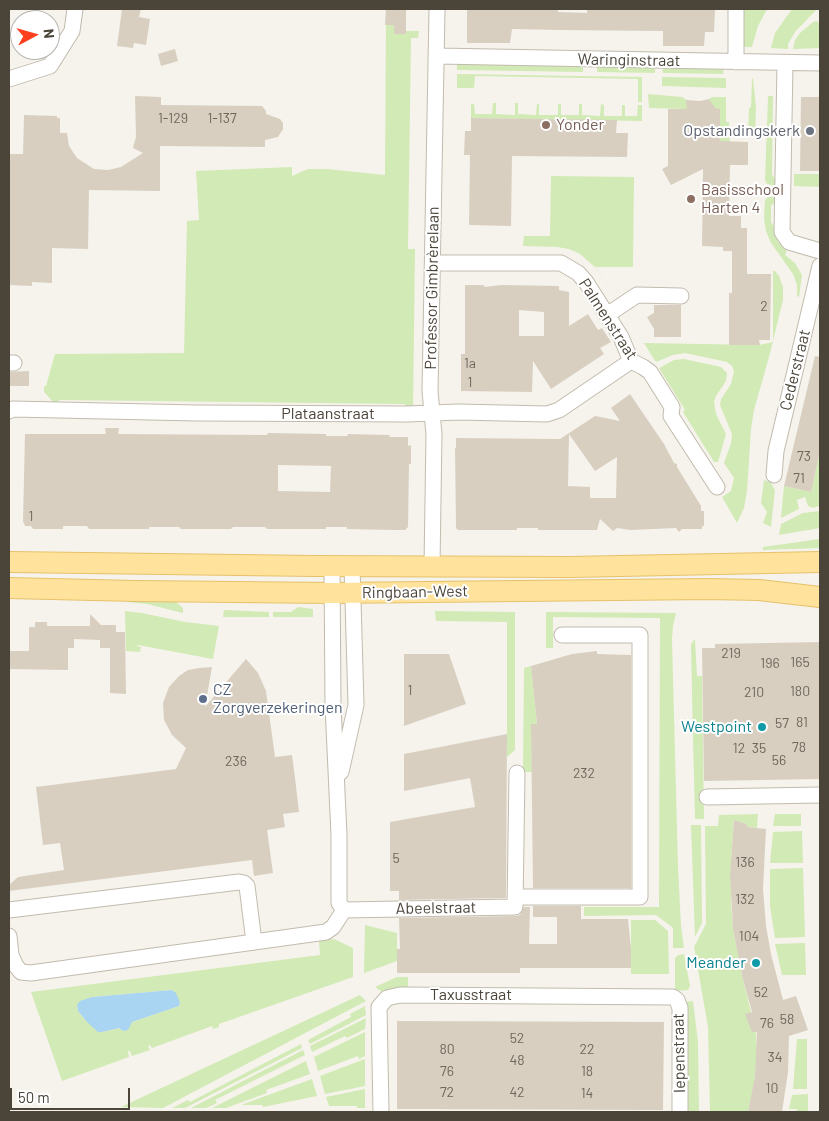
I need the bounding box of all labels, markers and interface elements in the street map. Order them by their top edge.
north arrow [10,10,60,60]
text: N [40,28,58,39]
street label: Waringinstraat [578,50,680,70]
house number: 1-129 [158,110,188,126]
house number: 1-137 [207,110,237,126]
place label: Yonder [556,115,604,135]
marker: Yonder [540,119,552,131]
place label: Opstandingskerk [683,121,800,141]
marker: Opstandingskerk [804,125,816,137]
place label: Basisschool Harten 4 [701,180,784,218]
marker: Basisschool Harten 4 [685,193,697,205]
street label: Professor Gimbrèrelaan [421,206,443,370]
street label: Palmenstraat [575,275,641,363]
house number: 2 [760,298,768,314]
street label: Cederstraat [776,328,814,412]
house number: 1a [464,355,476,371]
house number: 1 [468,374,472,390]
street label: Plataanstraat [281,404,375,424]
house number: 73 [797,448,811,464]
house number: 71 [793,470,805,486]
house number: 1 [29,508,33,524]
street label: Ringbaan-West [362,581,468,603]
house number: 219 [721,645,741,661]
house number: 165 [790,654,810,670]
house number: 196 [760,655,780,671]
place label: CZ Zorgverzekeringen [213,680,343,718]
house number: 1 [408,682,412,698]
house number: 180 [790,683,810,699]
house number: 210 [744,684,764,700]
marker: CZ Zorgverzekeringen [197,693,209,705]
house number: 81 [796,714,808,730]
house number: 57 [775,715,789,731]
place label: Westpoint [681,717,752,737]
marker: Westpoint [756,721,768,733]
house number: 78 [792,739,806,755]
house number: 12 [733,740,745,756]
house number: 35 [752,740,766,756]
house number: 56 [772,752,786,768]
house number: 236 [225,753,247,769]
house number: 232 [573,765,595,781]
house number: 5 [392,850,400,866]
house number: 136 [735,854,755,870]
house number: 132 [735,891,755,907]
street label: Abeelstraat [396,898,476,918]
house number: 104 [739,928,759,944]
place label: Meander [686,953,746,973]
marker: Meander [750,957,762,969]
house number: 52 [754,984,768,1000]
street label: Taxusstraat [430,985,512,1005]
house number: 58 [780,1011,794,1027]
street label: Iepenstraat [669,1013,689,1093]
house number: 76 [760,1015,774,1031]
house number: 52 [510,1030,524,1046]
house number: 80 [439,1041,455,1057]
house number: 22 [579,1041,595,1057]
house number: 34 [768,1049,782,1065]
house number: 48 [509,1052,525,1068]
house number: 76 [440,1063,454,1079]
house number: 18 [581,1063,593,1079]
scale bar [12,1078,132,1110]
house number: 10 [766,1080,778,1096]
house number: 72 [440,1084,454,1100]
house number: 42 [509,1084,525,1100]
house number: 14 [581,1085,593,1101]
text: 50 m [18,1088,50,1106]

